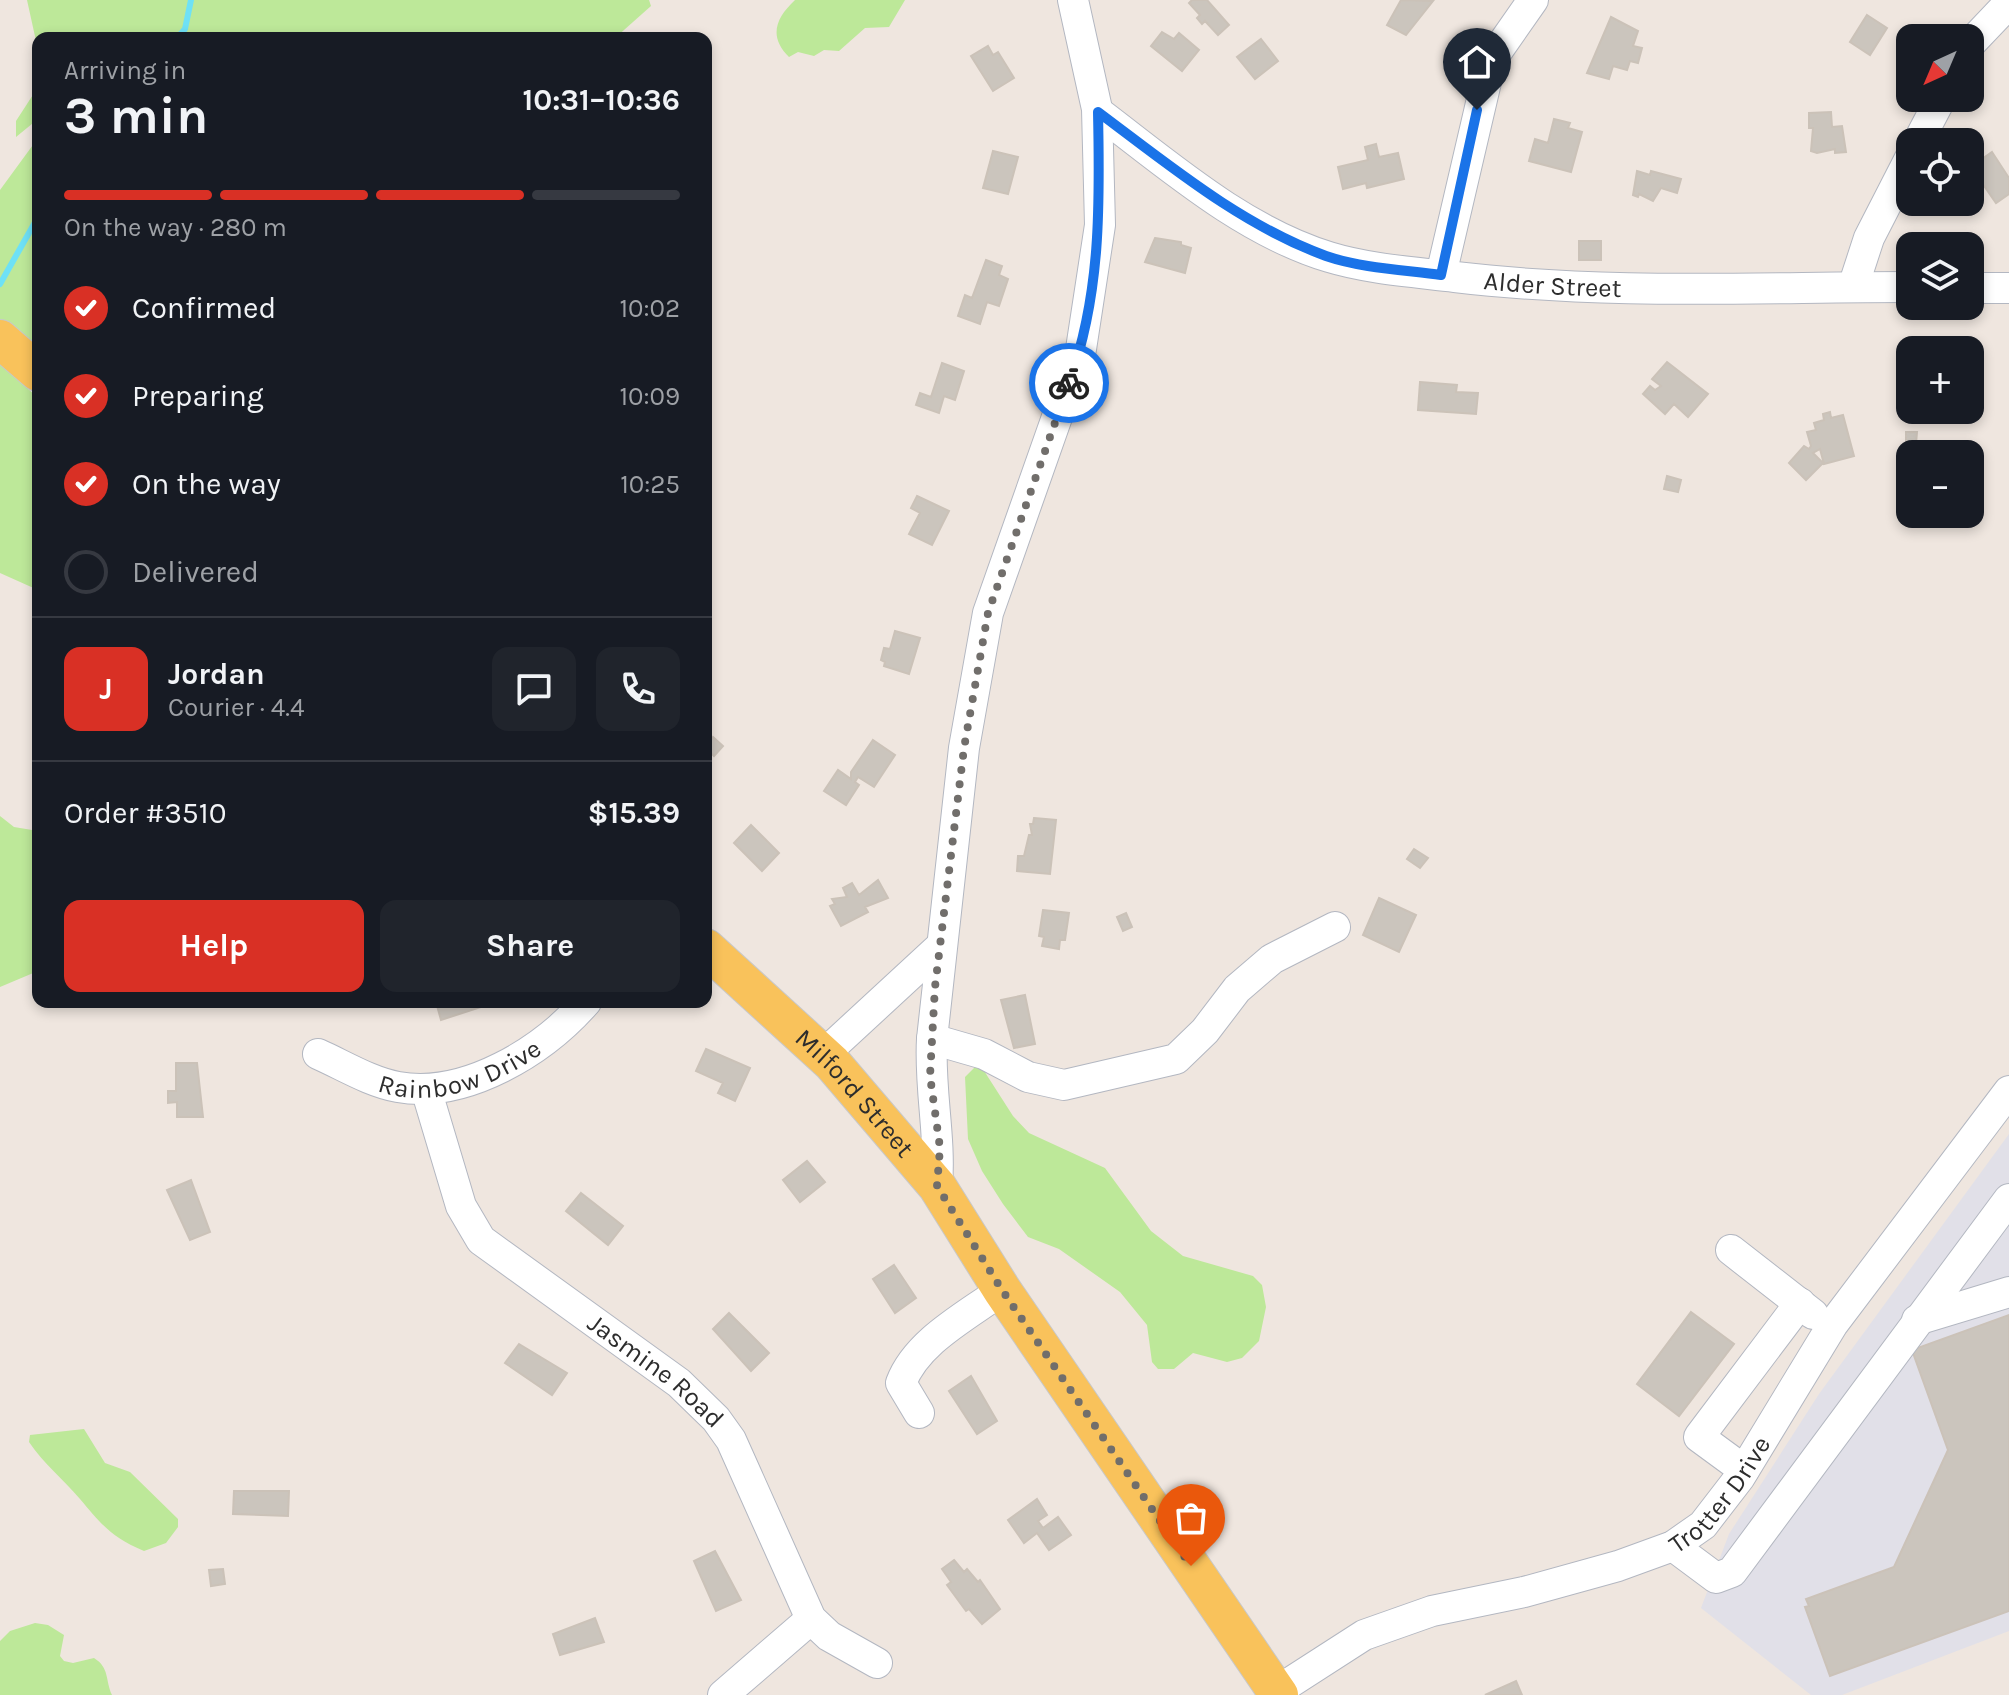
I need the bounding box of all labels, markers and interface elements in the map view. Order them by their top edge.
north arrow [1896,24,1984,112]
map controls [1896,24,1984,528]
pin [1443,28,1511,110]
icon: home [1455,40,1499,84]
text: Arriving in [64,55,186,86]
text: 10:31–10:36 [523,82,680,118]
text: 3 min [64,85,208,146]
button: locate [1896,128,1984,216]
text: On the way · 280 m [64,212,287,243]
button: layers [1896,232,1984,320]
street label: Alder Street [1482,265,1622,304]
icon: check [64,286,108,330]
text: Confirmed [132,290,276,326]
text: 10:02 [619,293,680,324]
button: + [1896,336,1984,424]
courier [1029,343,1109,423]
icon: bike [1047,361,1091,405]
icon: check [64,374,108,418]
text: Preparing [132,378,264,414]
text: 10:09 [619,381,680,412]
button: − [1896,440,1984,528]
icon: check [64,462,108,506]
text: On the way [132,466,281,502]
text: 10:25 [620,469,680,500]
text: Delivered [132,554,259,590]
button: chat [492,647,576,731]
button: phone [596,647,680,731]
text: Jordan [168,656,265,692]
text: J [99,671,113,707]
text: Courier · 4.4 [168,692,304,723]
text: Order #3510 [64,795,227,831]
text: $15.39 [588,795,680,831]
button: Help [64,900,364,992]
button: Share [380,900,680,992]
street label: Milford Street [789,1022,921,1164]
street label: Rainbow Drive [375,1033,547,1105]
street label: Jasmine Road [582,1307,730,1434]
street label: Trotter Drive [1663,1431,1777,1560]
pin [1157,1484,1225,1566]
icon: bag [1169,1496,1213,1540]

